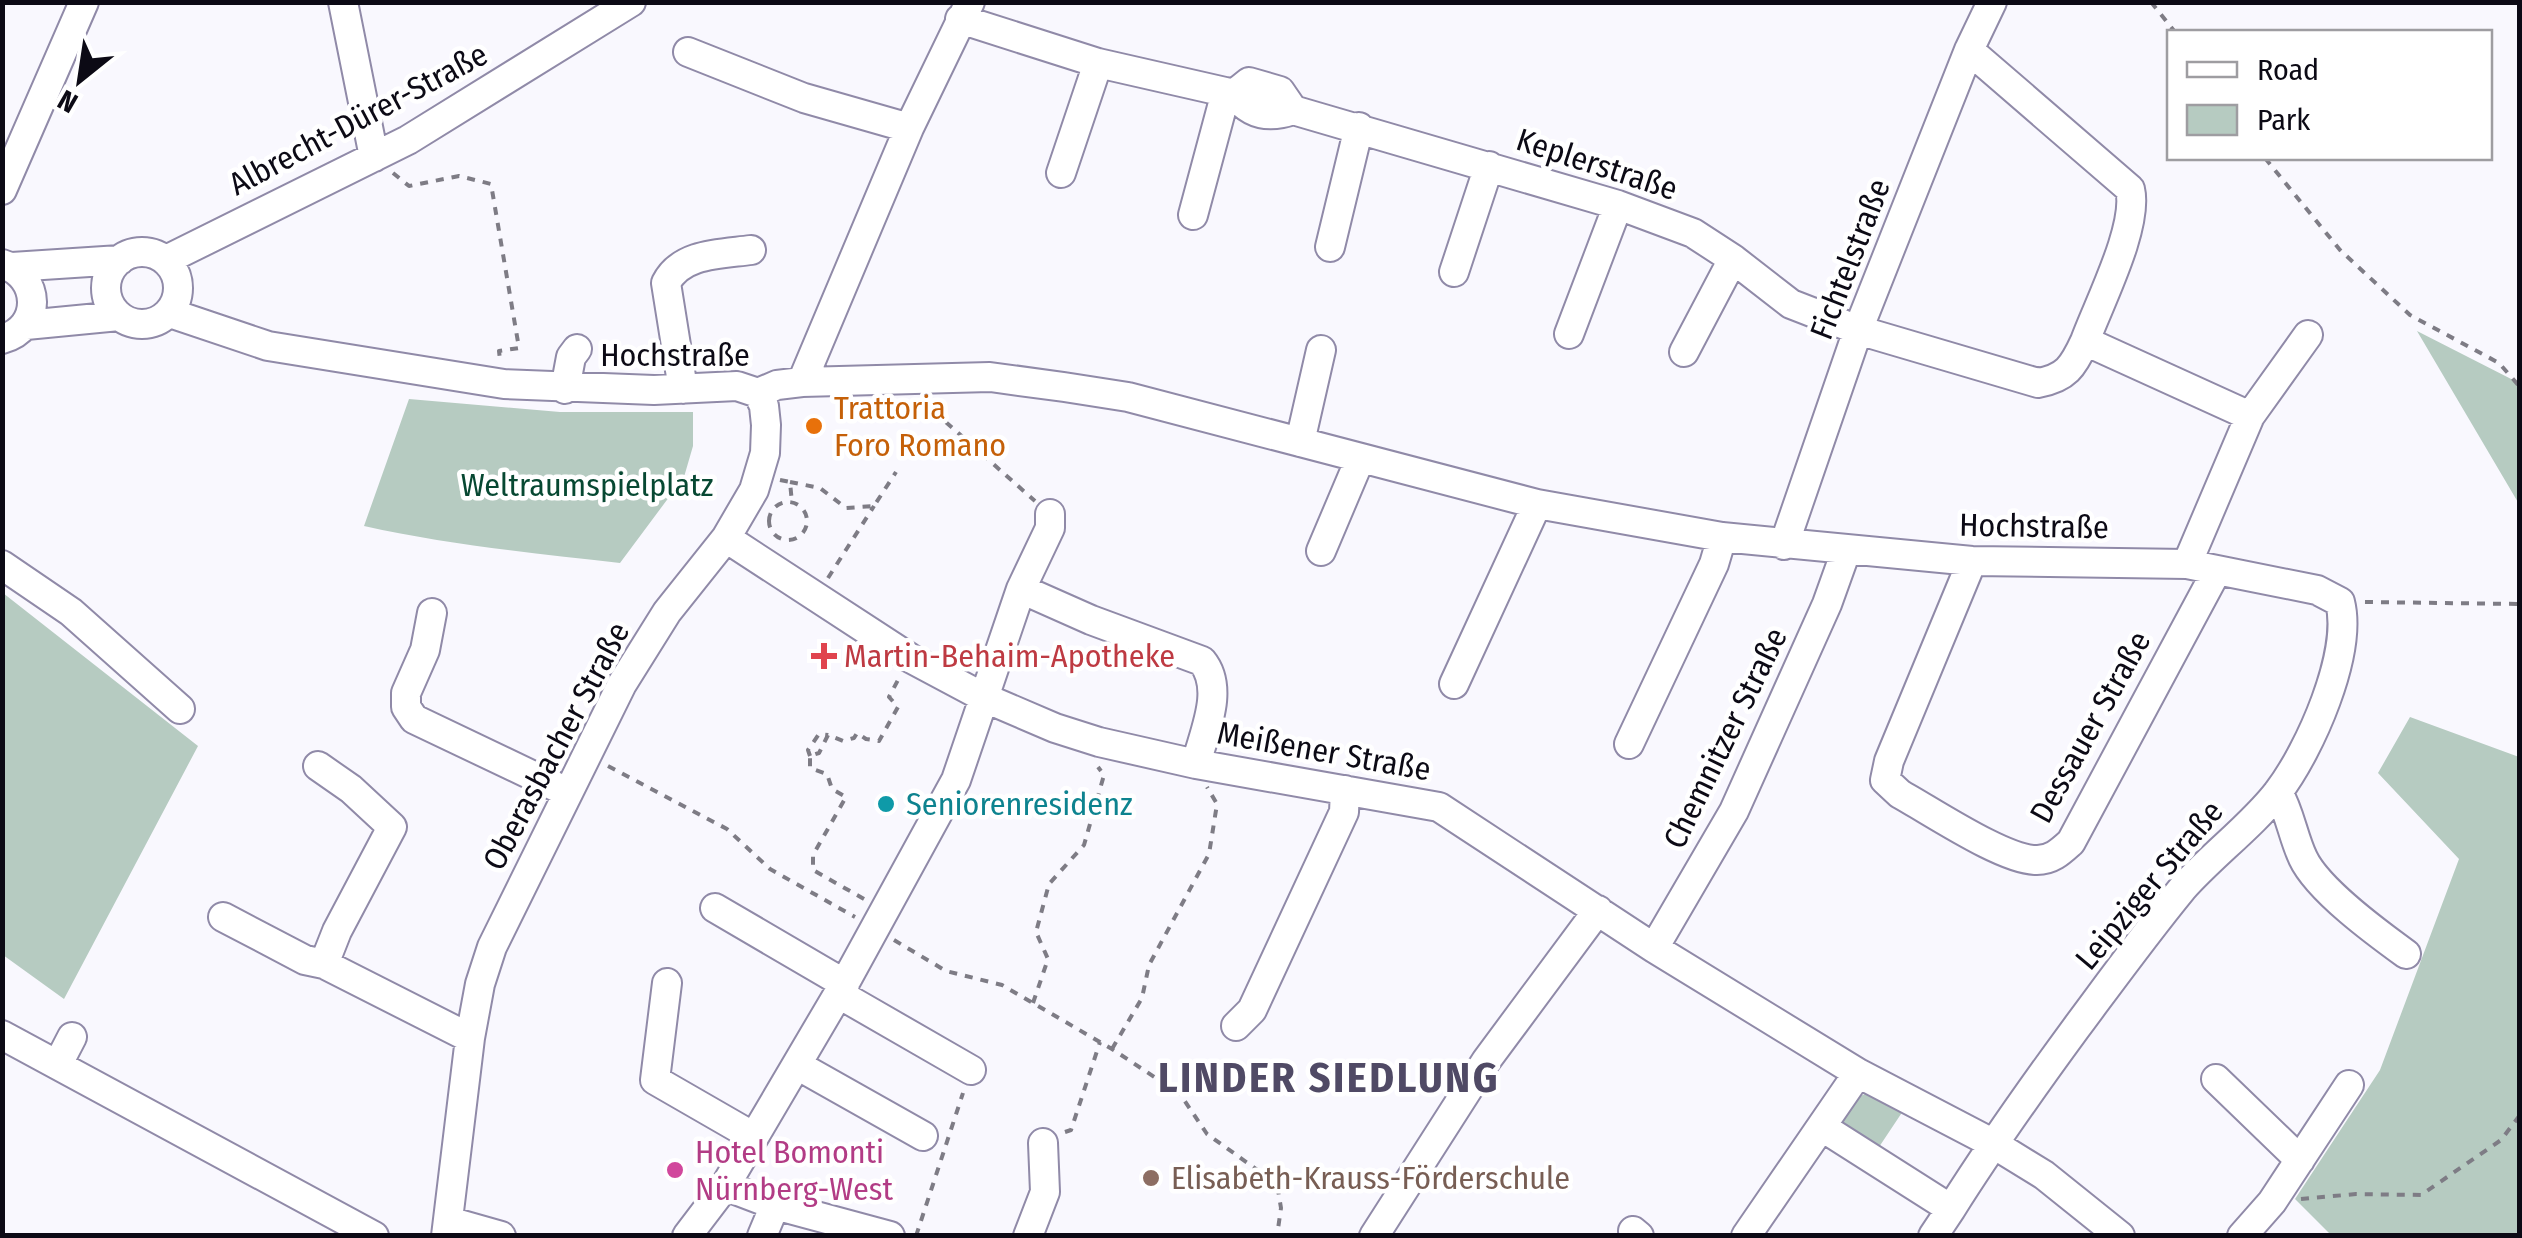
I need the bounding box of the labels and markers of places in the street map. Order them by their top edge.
place label: Trattoria Foro Romano [834,389,1006,464]
marker: Trattoria Foro Romano [803,415,825,437]
place label: Martin-Behaim-Apotheke [844,637,1175,675]
marker: Martin-Behaim-Apotheke [813,645,835,667]
place label: Seniorenresidenz [906,785,1133,823]
marker: Seniorenresidenz [875,793,897,815]
place label: Hotel Bomonti Nürnberg-West [695,1133,893,1208]
marker: Hotel Bomonti Nürnberg-West [664,1159,686,1181]
place label: Elisabeth-Krauss-Förderschule [1171,1159,1570,1197]
marker: Elisabeth-Krauss-Förderschule [1140,1167,1162,1189]

